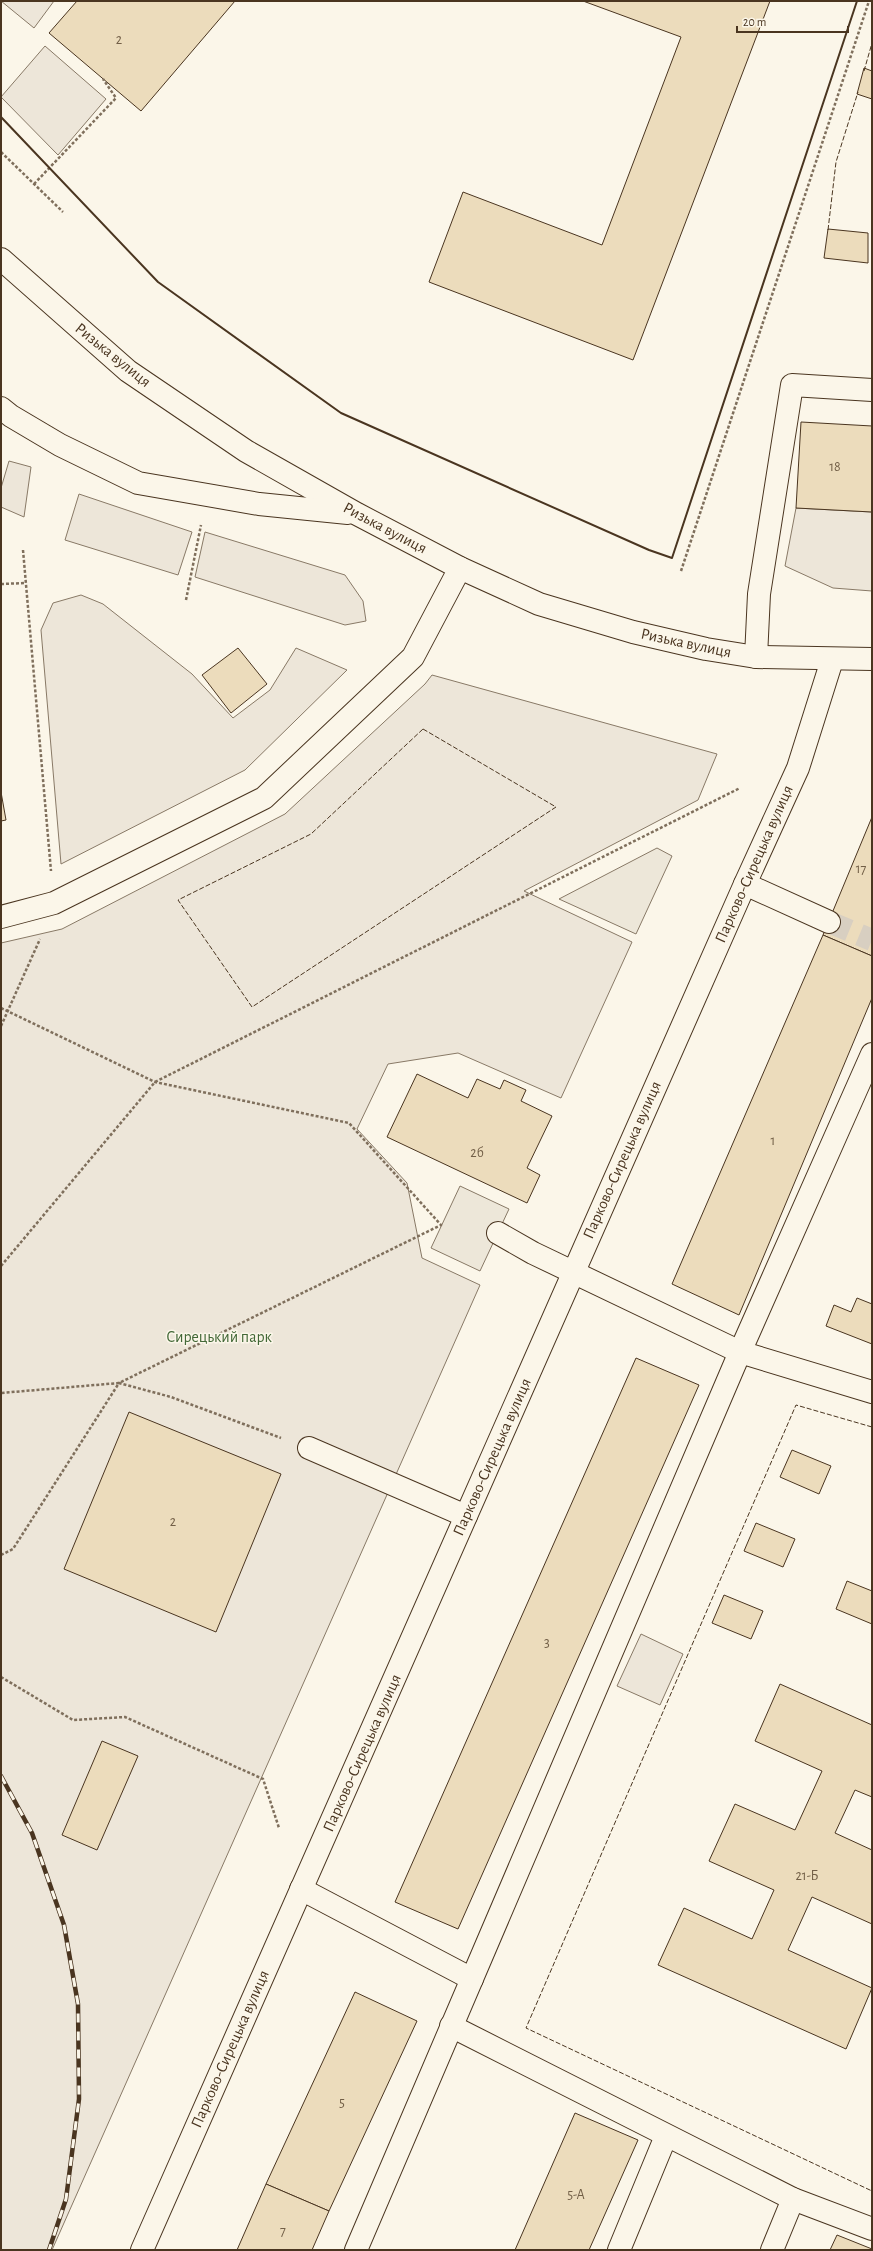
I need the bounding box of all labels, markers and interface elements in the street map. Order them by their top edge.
scale bar [737,8,848,34]
text: 20 m [743,16,766,28]
house number: 2 [116,33,122,47]
street label: Ризька вулиця [72,320,154,391]
house number: 18 [829,460,841,474]
street label: Ризька вулиця [340,499,429,558]
street label: Ризька вулиця [639,626,733,661]
street label: Парково-Сирецька вулиця [712,783,797,946]
house number: 17 [856,862,866,876]
street label: Парково-Сирецька вулиця [580,1079,665,1242]
house number: 1 [771,1134,775,1148]
house number: 2б [470,1146,484,1160]
park label: Сирецький парк [166,1329,272,1345]
street label: Парково-Сирецька вулиця [450,1376,535,1539]
house number: 2 [170,1515,176,1529]
house number: 3 [544,1636,550,1650]
street label: Парково-Сирецька вулиця [320,1672,405,1835]
house number: 21-Б [795,1869,819,1883]
street label: Парково-Сирецька вулиця [188,1968,273,2131]
house number: 5 [339,2096,345,2110]
house number: 5-А [567,2188,585,2202]
house number: 7 [280,2224,286,2238]

